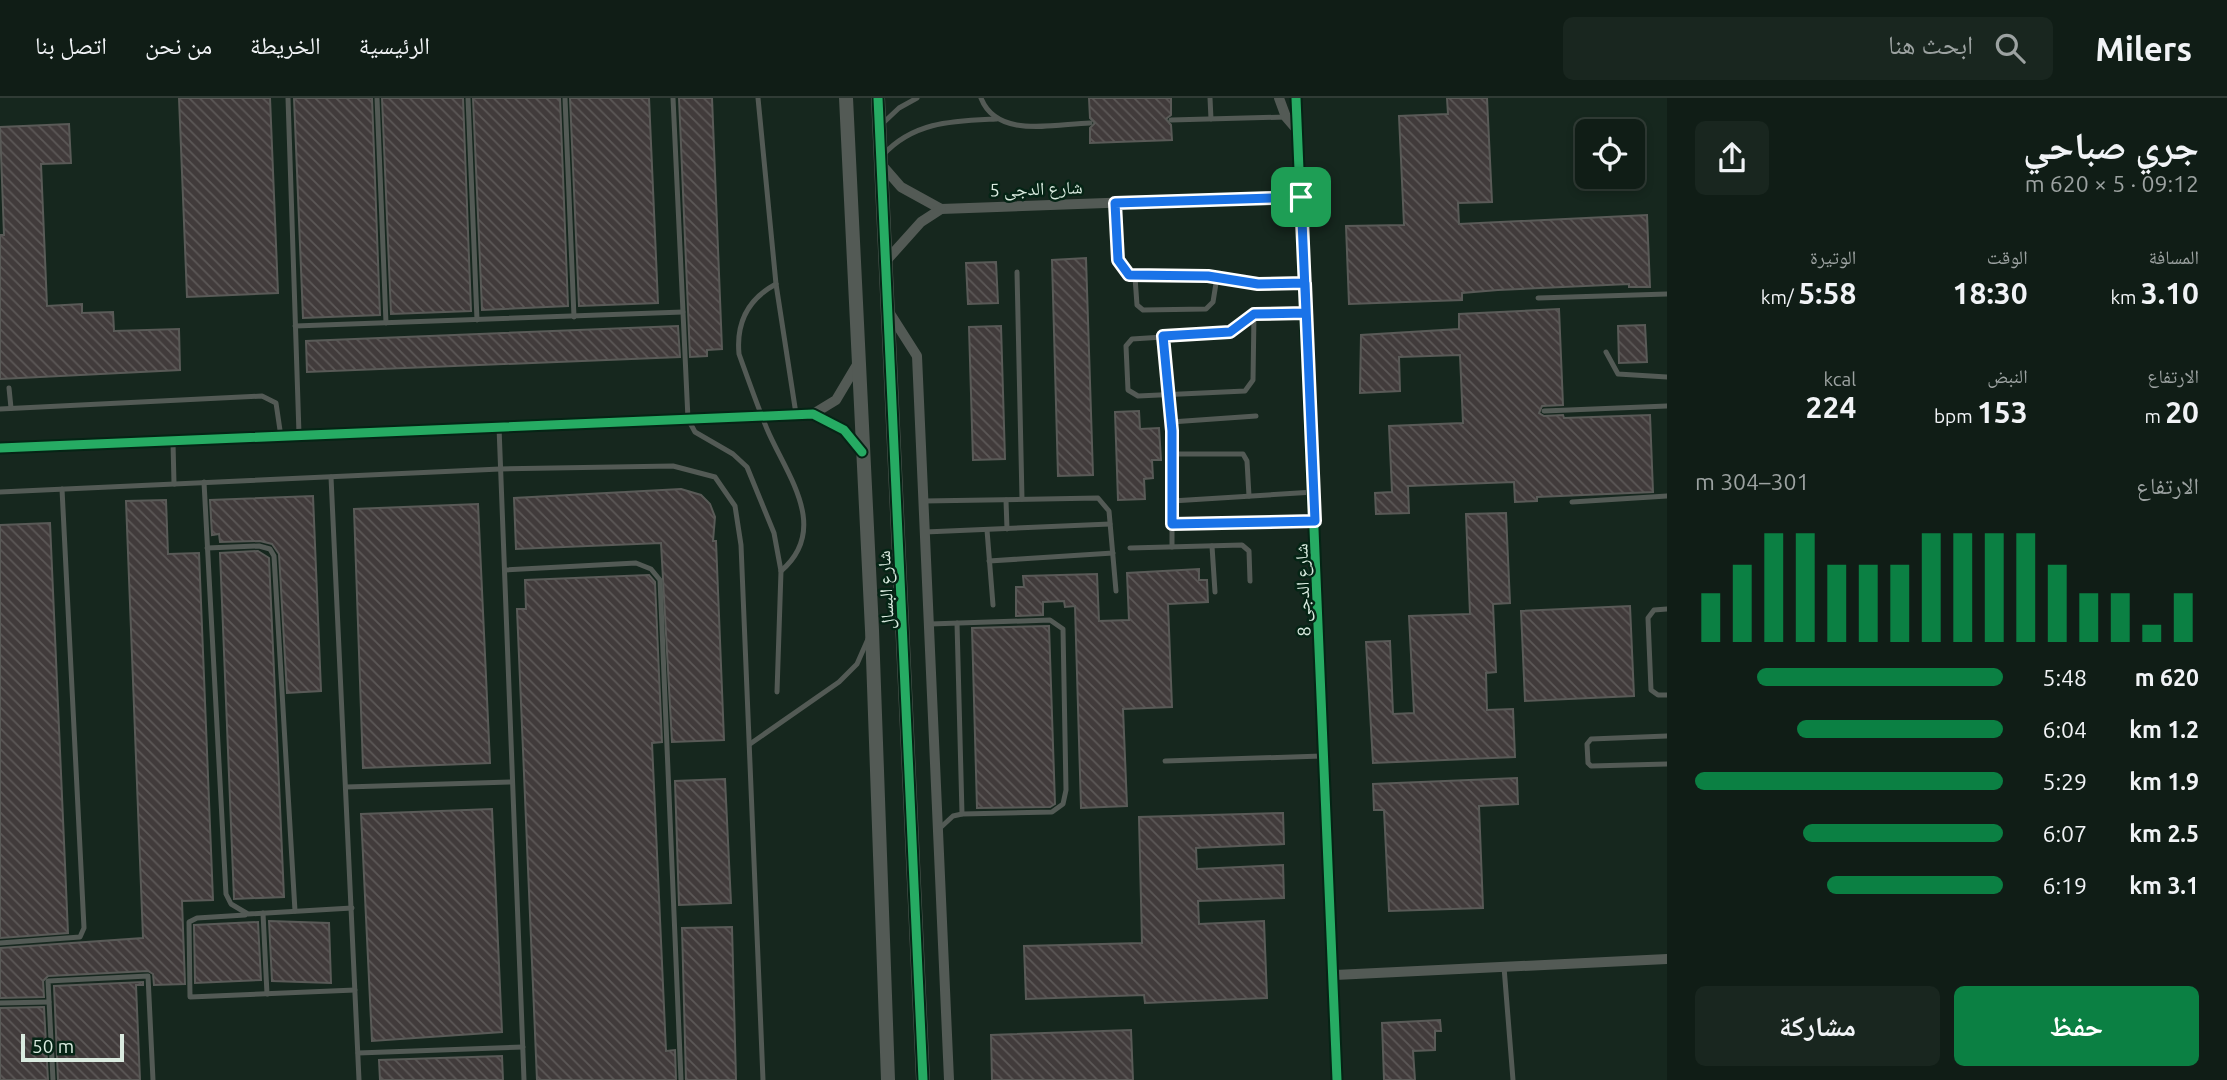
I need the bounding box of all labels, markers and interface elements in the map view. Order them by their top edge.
search box [1563,17,2053,80]
icon: search [1991,29,2029,67]
text: ابحث هنا [1888,30,1973,59]
text: Milers [2095,30,2192,67]
text: اتصل بنا [35,32,107,59]
text: من نحن [145,32,212,59]
text: الخريطة [250,32,321,59]
text: الرئيسية [359,32,430,59]
map controls [1575,119,1645,189]
button: locate [1575,119,1645,189]
button: share [1695,121,1769,195]
text: جري صباحي [2023,124,2199,166]
pin [1271,167,1331,227]
text: 09:12 · 5 × 620 m [2025,171,2199,196]
street label: شارع الدجى 5 [989,176,1083,202]
icon: arrive [1282,178,1320,216]
text: الوتيرة [1810,246,1856,268]
text: الوقت [1987,246,2028,268]
text: المسافة [2149,246,2199,268]
text: 5:58 [1798,276,1856,310]
text: 18:30 [1953,276,2028,310]
text: 3.10 [2141,276,2199,310]
text: /km [1761,286,1798,308]
text: km [2111,286,2141,308]
text: النبض [1987,365,2028,387]
text: الارتفاع [2147,365,2199,387]
text: kcal [1824,368,1856,390]
text: 224 [1806,390,1856,424]
text: 153 [1977,395,2028,429]
text: 20 [2165,395,2199,429]
text: bpm [1934,405,1977,427]
text: m [2144,405,2165,427]
text: 301–304 m [1695,469,1809,494]
text: الارتفاع [2136,473,2199,498]
street label: شارع الدجى 8 [1290,543,1316,637]
street label: شارع البسال [873,550,899,630]
text: 5:48 [2042,665,2087,690]
text: 620 m [2135,665,2199,690]
text: 6:04 [2042,717,2087,742]
text: 1.2 km [2129,717,2199,742]
text: 5:29 [2042,769,2087,794]
text: 1.9 km [2129,769,2199,794]
text: 6:07 [2042,821,2087,846]
text: 2.5 km [2129,821,2199,846]
text: 6:19 [2042,873,2087,898]
text: 3.1 km [2129,873,2199,898]
button: مشاركة [1695,986,1940,1066]
button: حفظ [1954,986,2199,1066]
scale bar [21,1031,124,1063]
text: 50 m [32,1035,74,1057]

